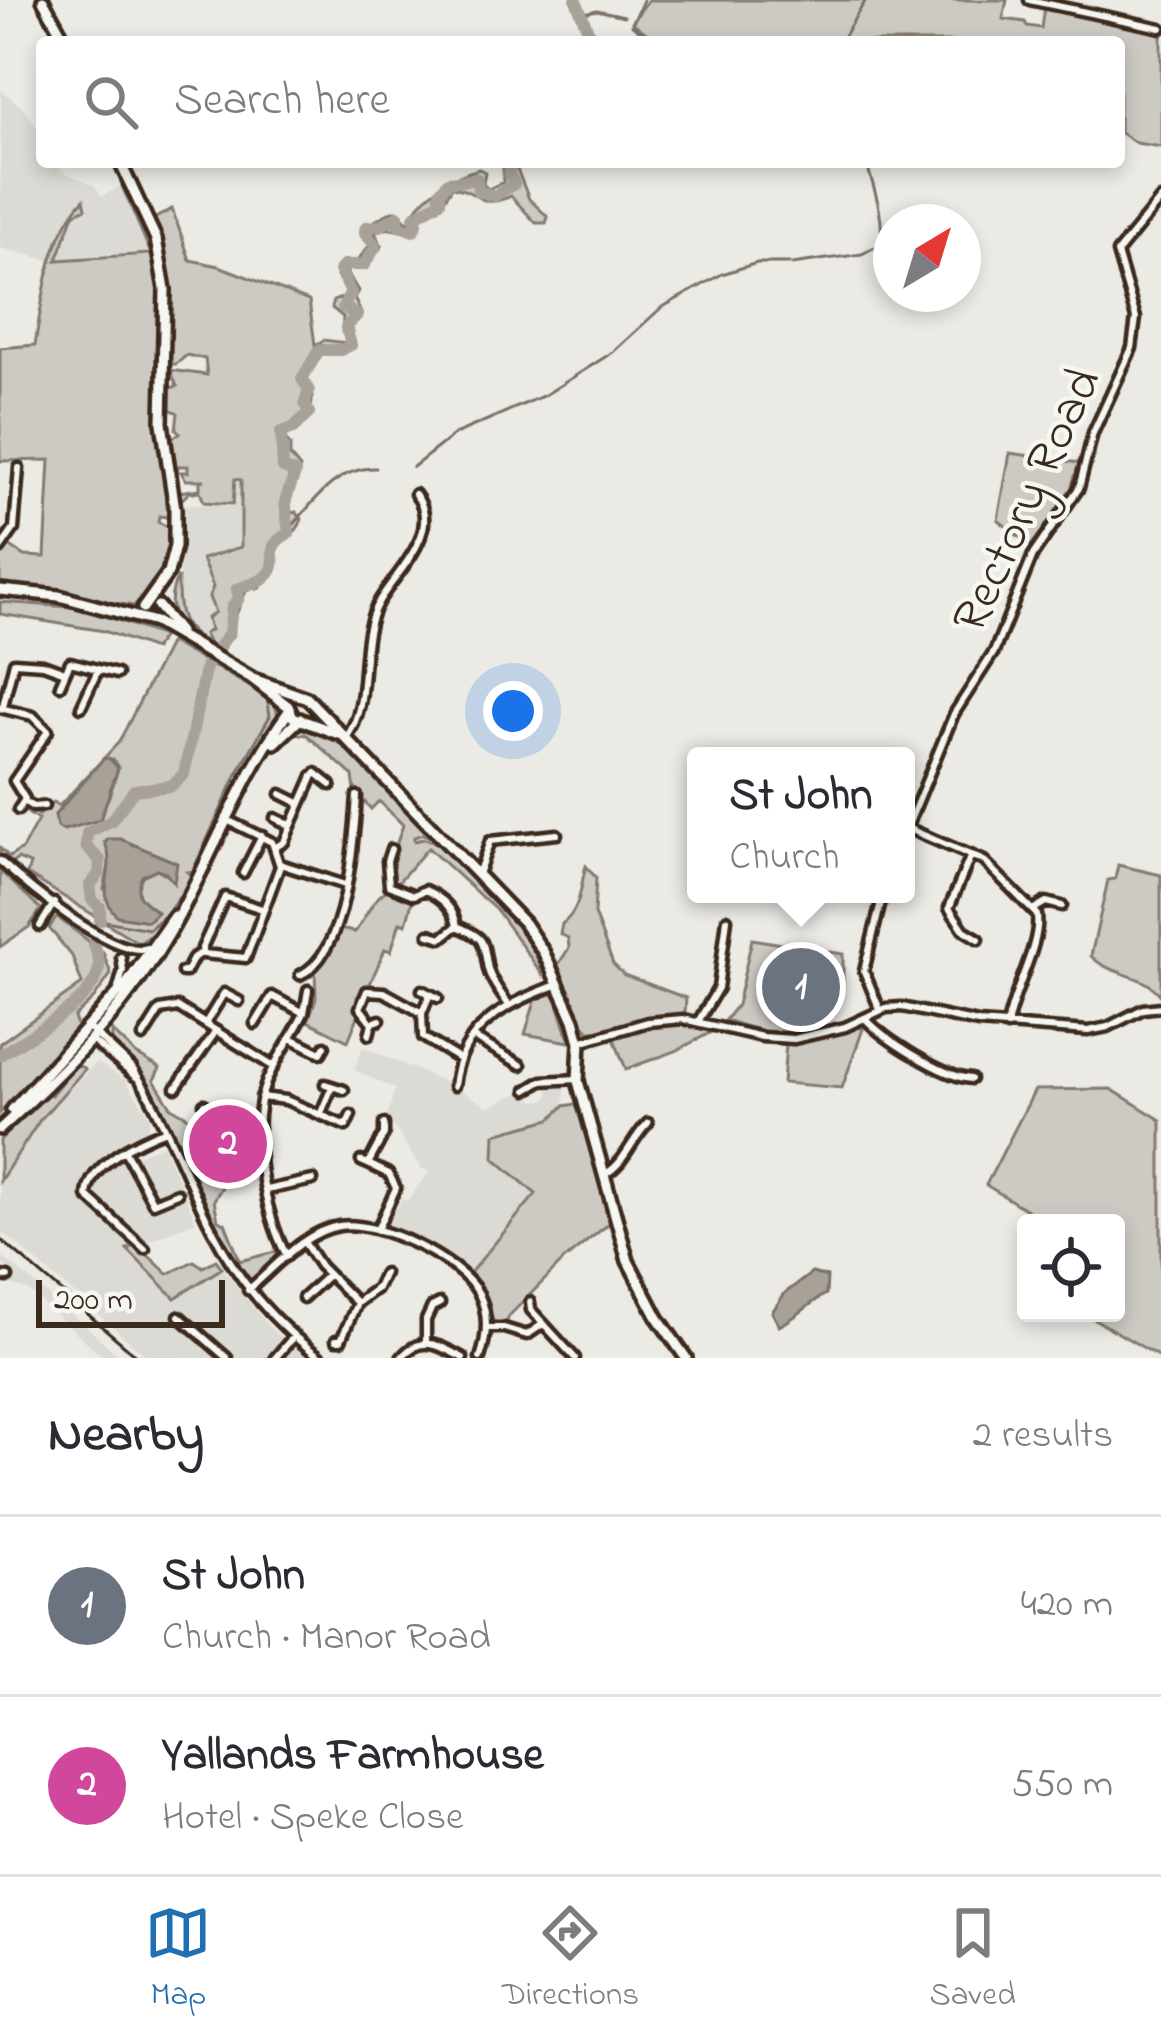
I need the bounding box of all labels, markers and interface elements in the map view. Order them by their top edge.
search box [36,36,1125,168]
icon: search [78,69,144,135]
text: Search here [174,69,390,135]
north arrow [873,204,981,312]
street label: Rectory Road [935,356,1123,646]
your location [483,681,543,741]
popup [687,747,915,903]
text: St John [730,764,872,830]
text: Church [730,830,840,887]
pin: 1 [762,942,840,1032]
pin: 2 [189,1099,267,1189]
map controls [1017,1214,1125,1322]
button: locate [1017,1214,1125,1322]
scale bar [36,1274,225,1327]
text: 200 m [54,1277,133,1325]
text: Nearby [48,1399,204,1474]
text: 2 results [973,1408,1113,1465]
text: St John [162,1544,305,1610]
text: 1 [81,1577,93,1634]
text: 420 m [1021,1577,1113,1634]
text: Church · Manor Road [162,1610,491,1667]
text: Yallands Farmhouse [162,1724,544,1790]
text: 2 [77,1757,97,1814]
text: 550 m [1012,1757,1113,1814]
text: Hotel · Speke Close [162,1790,463,1847]
tab: Map [145,1900,211,2020]
tab: Directions [502,1900,639,2020]
tab: Saved [930,1900,1016,2020]

